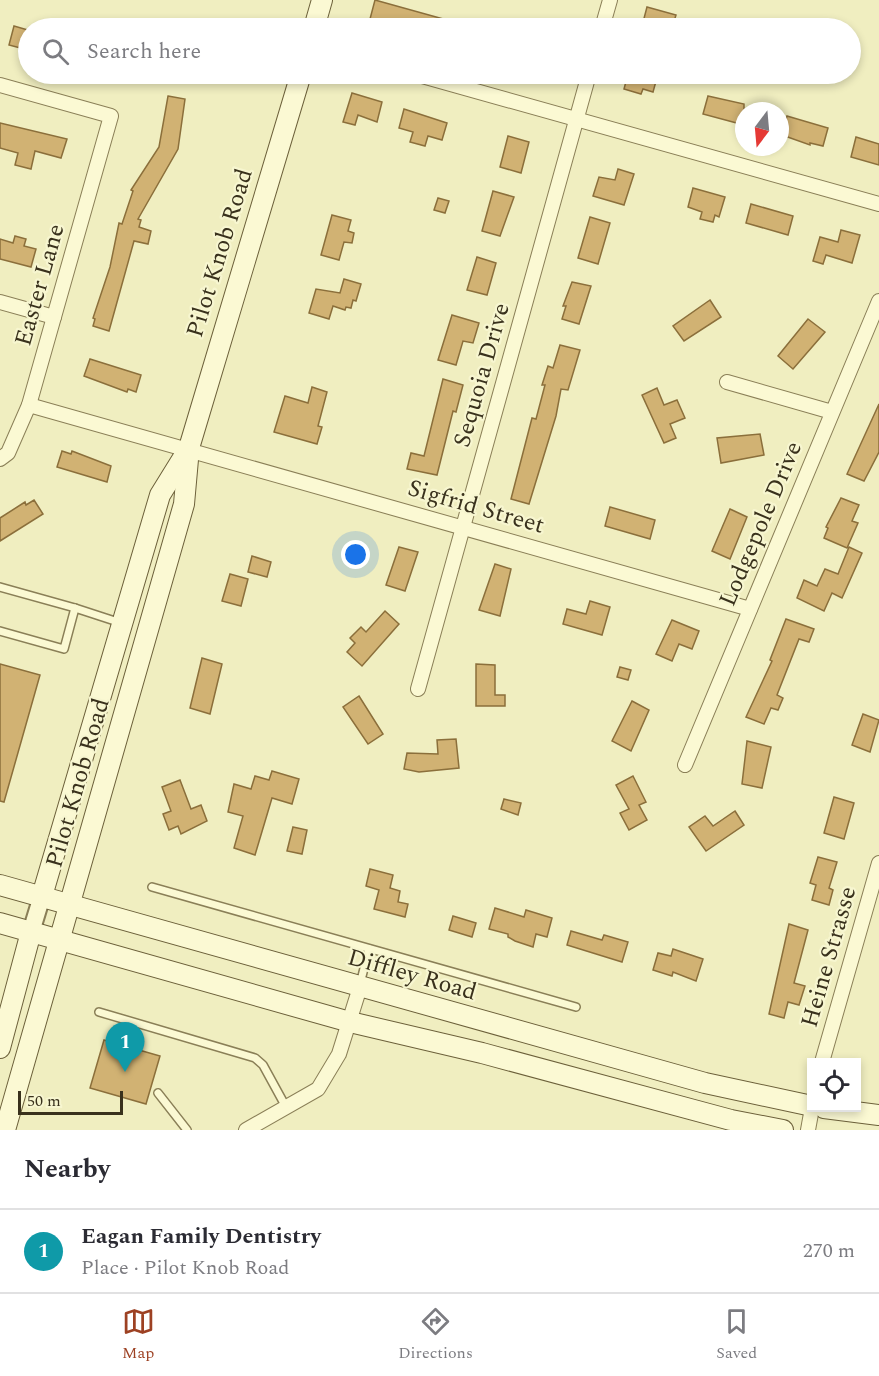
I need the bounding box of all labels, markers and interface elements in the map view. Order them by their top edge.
search box [18,18,861,84]
icon: search [39,35,72,68]
text: Search here [87,35,201,68]
north arrow [735,102,789,156]
street label: Pilot Knob Road [177,164,263,342]
street label: Easter Lane [5,220,75,350]
street label: Sequoia Drive [444,299,520,451]
street label: Lodgepole Drive [710,436,812,612]
street label: Sigfrid Street [403,470,549,544]
your location [341,540,370,569]
street label: Pilot Knob Road [37,694,119,872]
street label: Heine Strasse [792,882,866,1032]
street label: Diffley Road [343,939,481,1011]
pin: 1 [106,1022,144,1072]
map controls [807,1058,861,1112]
button: locate [807,1058,861,1112]
scale bar [18,1088,123,1116]
text: 50 m [27,1089,61,1113]
text: Nearby [24,1149,110,1189]
text: Eagan Family Dentistry [81,1220,321,1253]
text: 1 [38,1236,49,1266]
text: 270 m [803,1236,855,1266]
text: Place · Pilot Knob Road [81,1253,289,1283]
tab: Map [122,1305,155,1365]
tab: Directions [398,1305,473,1365]
tab: Saved [716,1305,757,1365]

